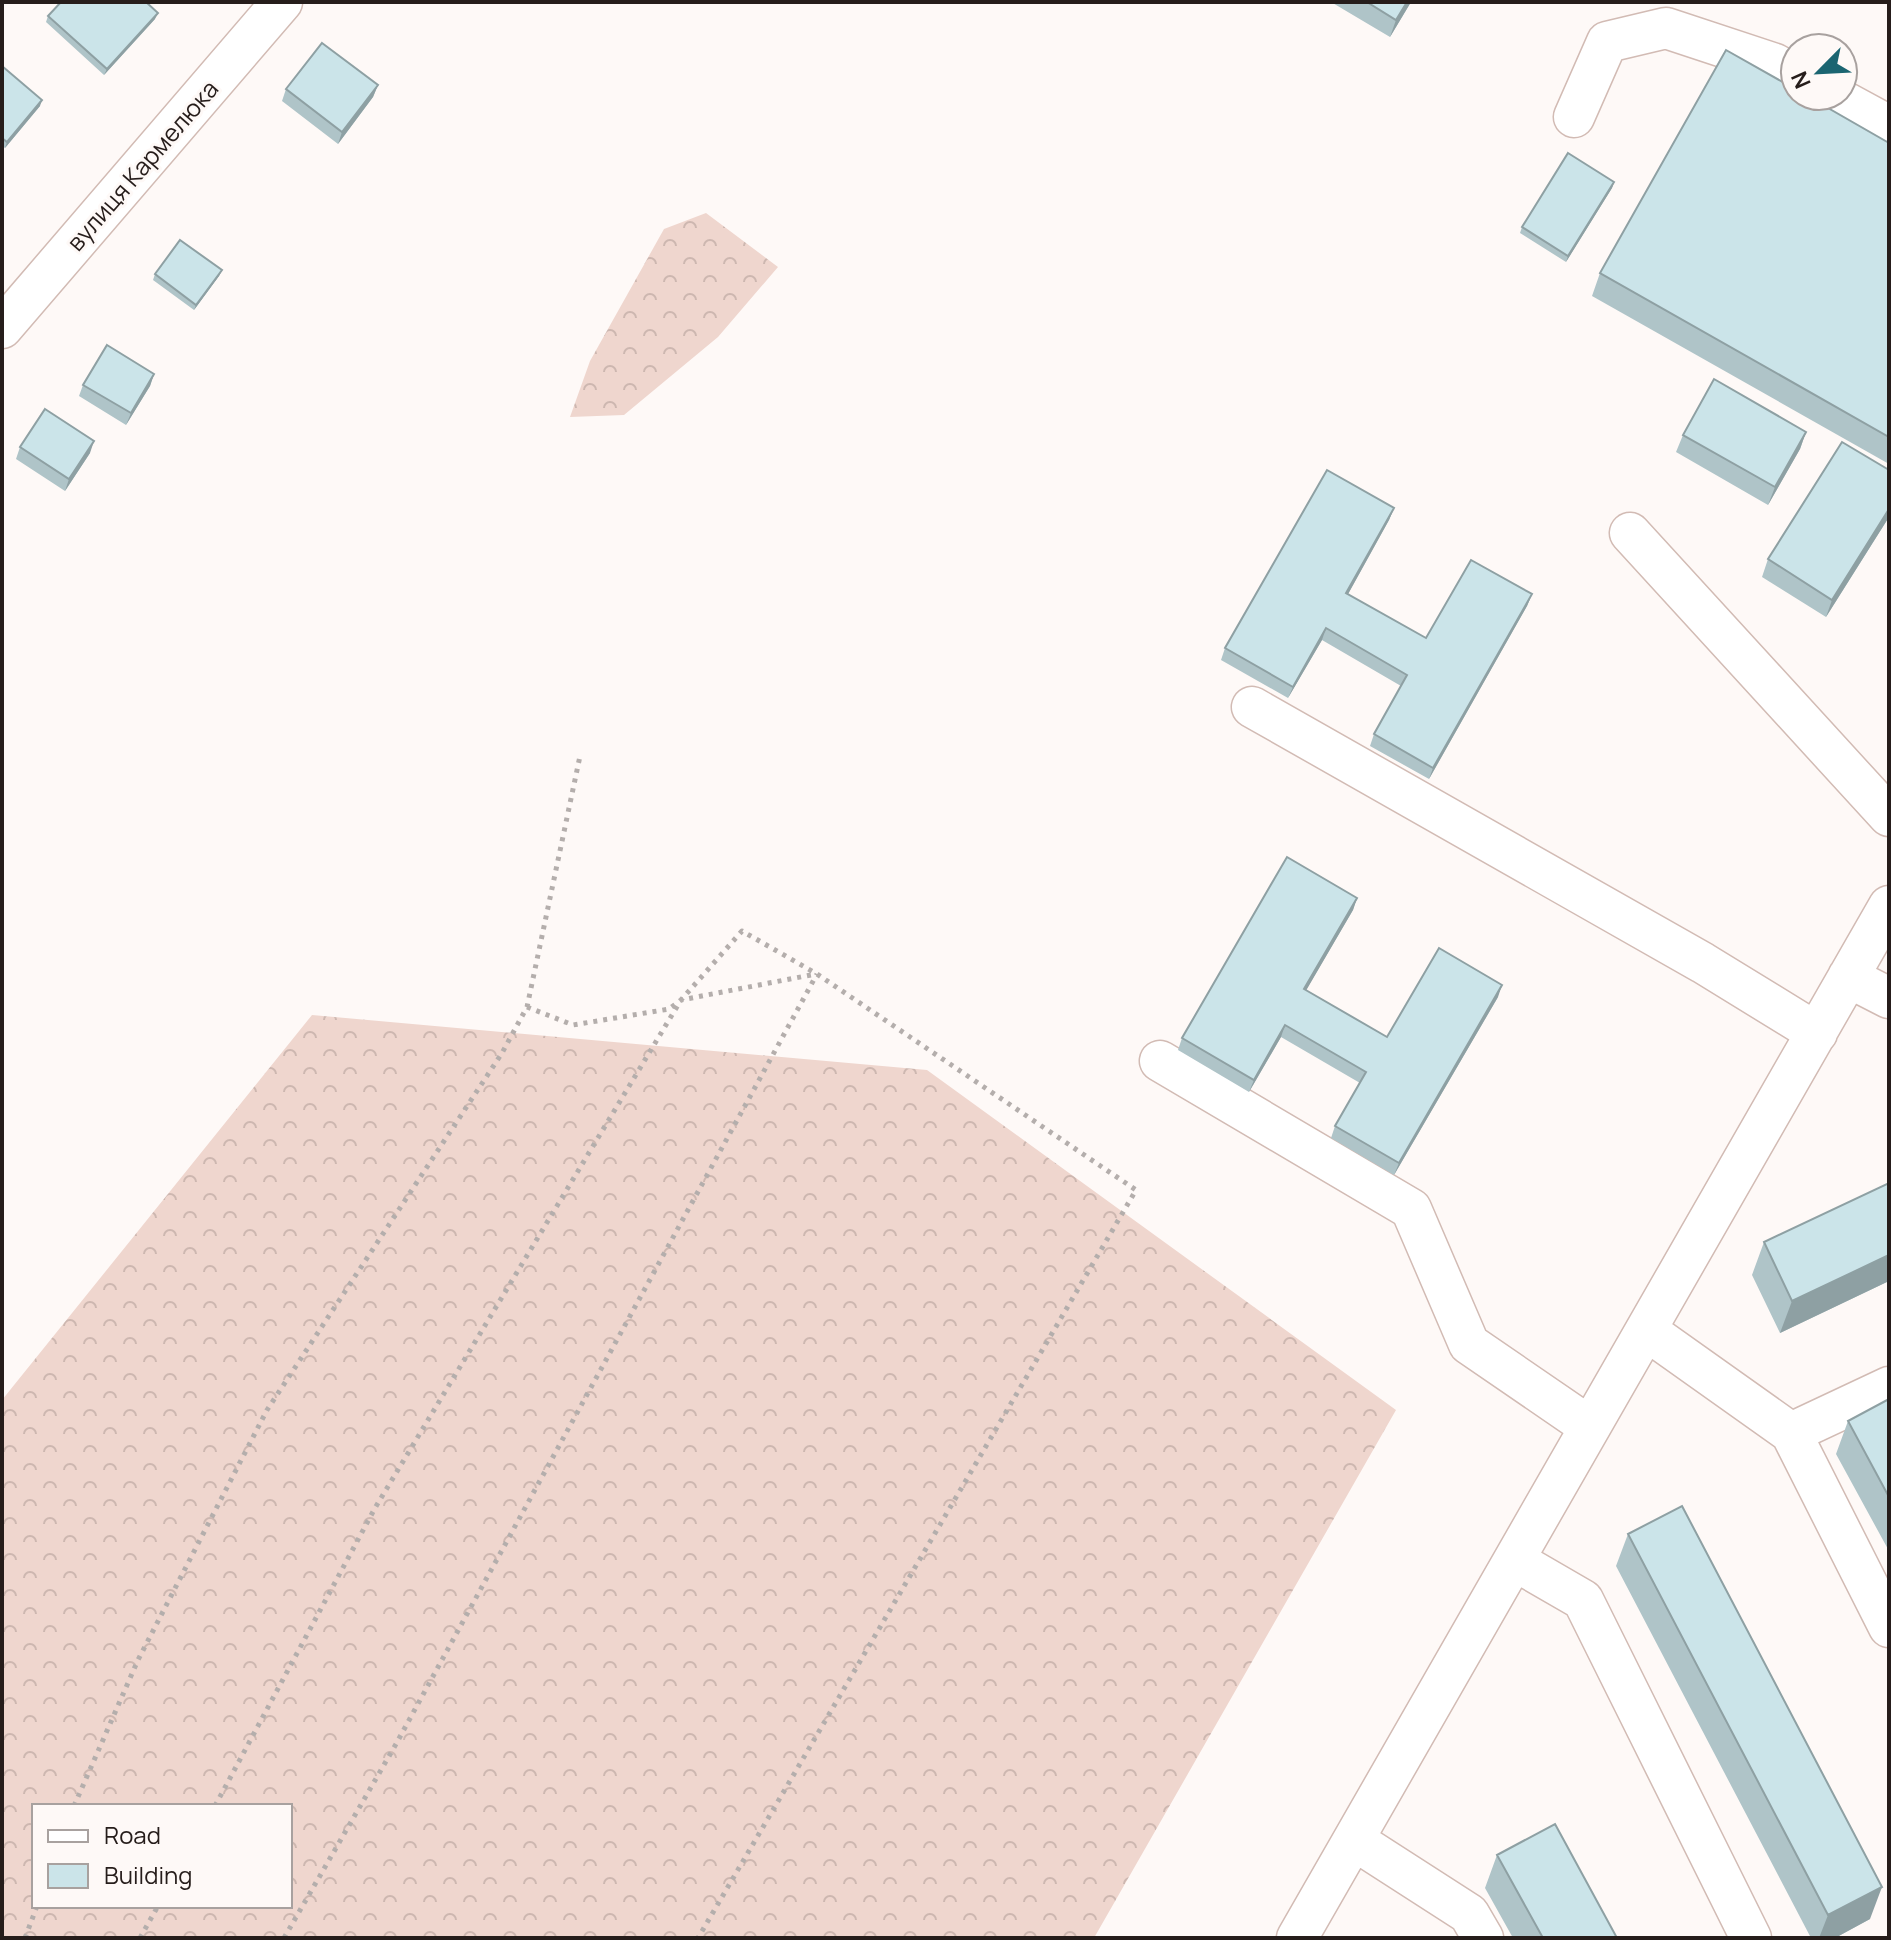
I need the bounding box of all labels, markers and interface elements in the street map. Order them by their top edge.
north arrow [1779,32,1859,112]
text: N [1784,67,1818,93]
street label: вулиця Кармелюка [59,73,225,257]
legend [32,1804,292,1908]
text: Road [104,1818,161,1851]
text: Building [104,1858,192,1891]

